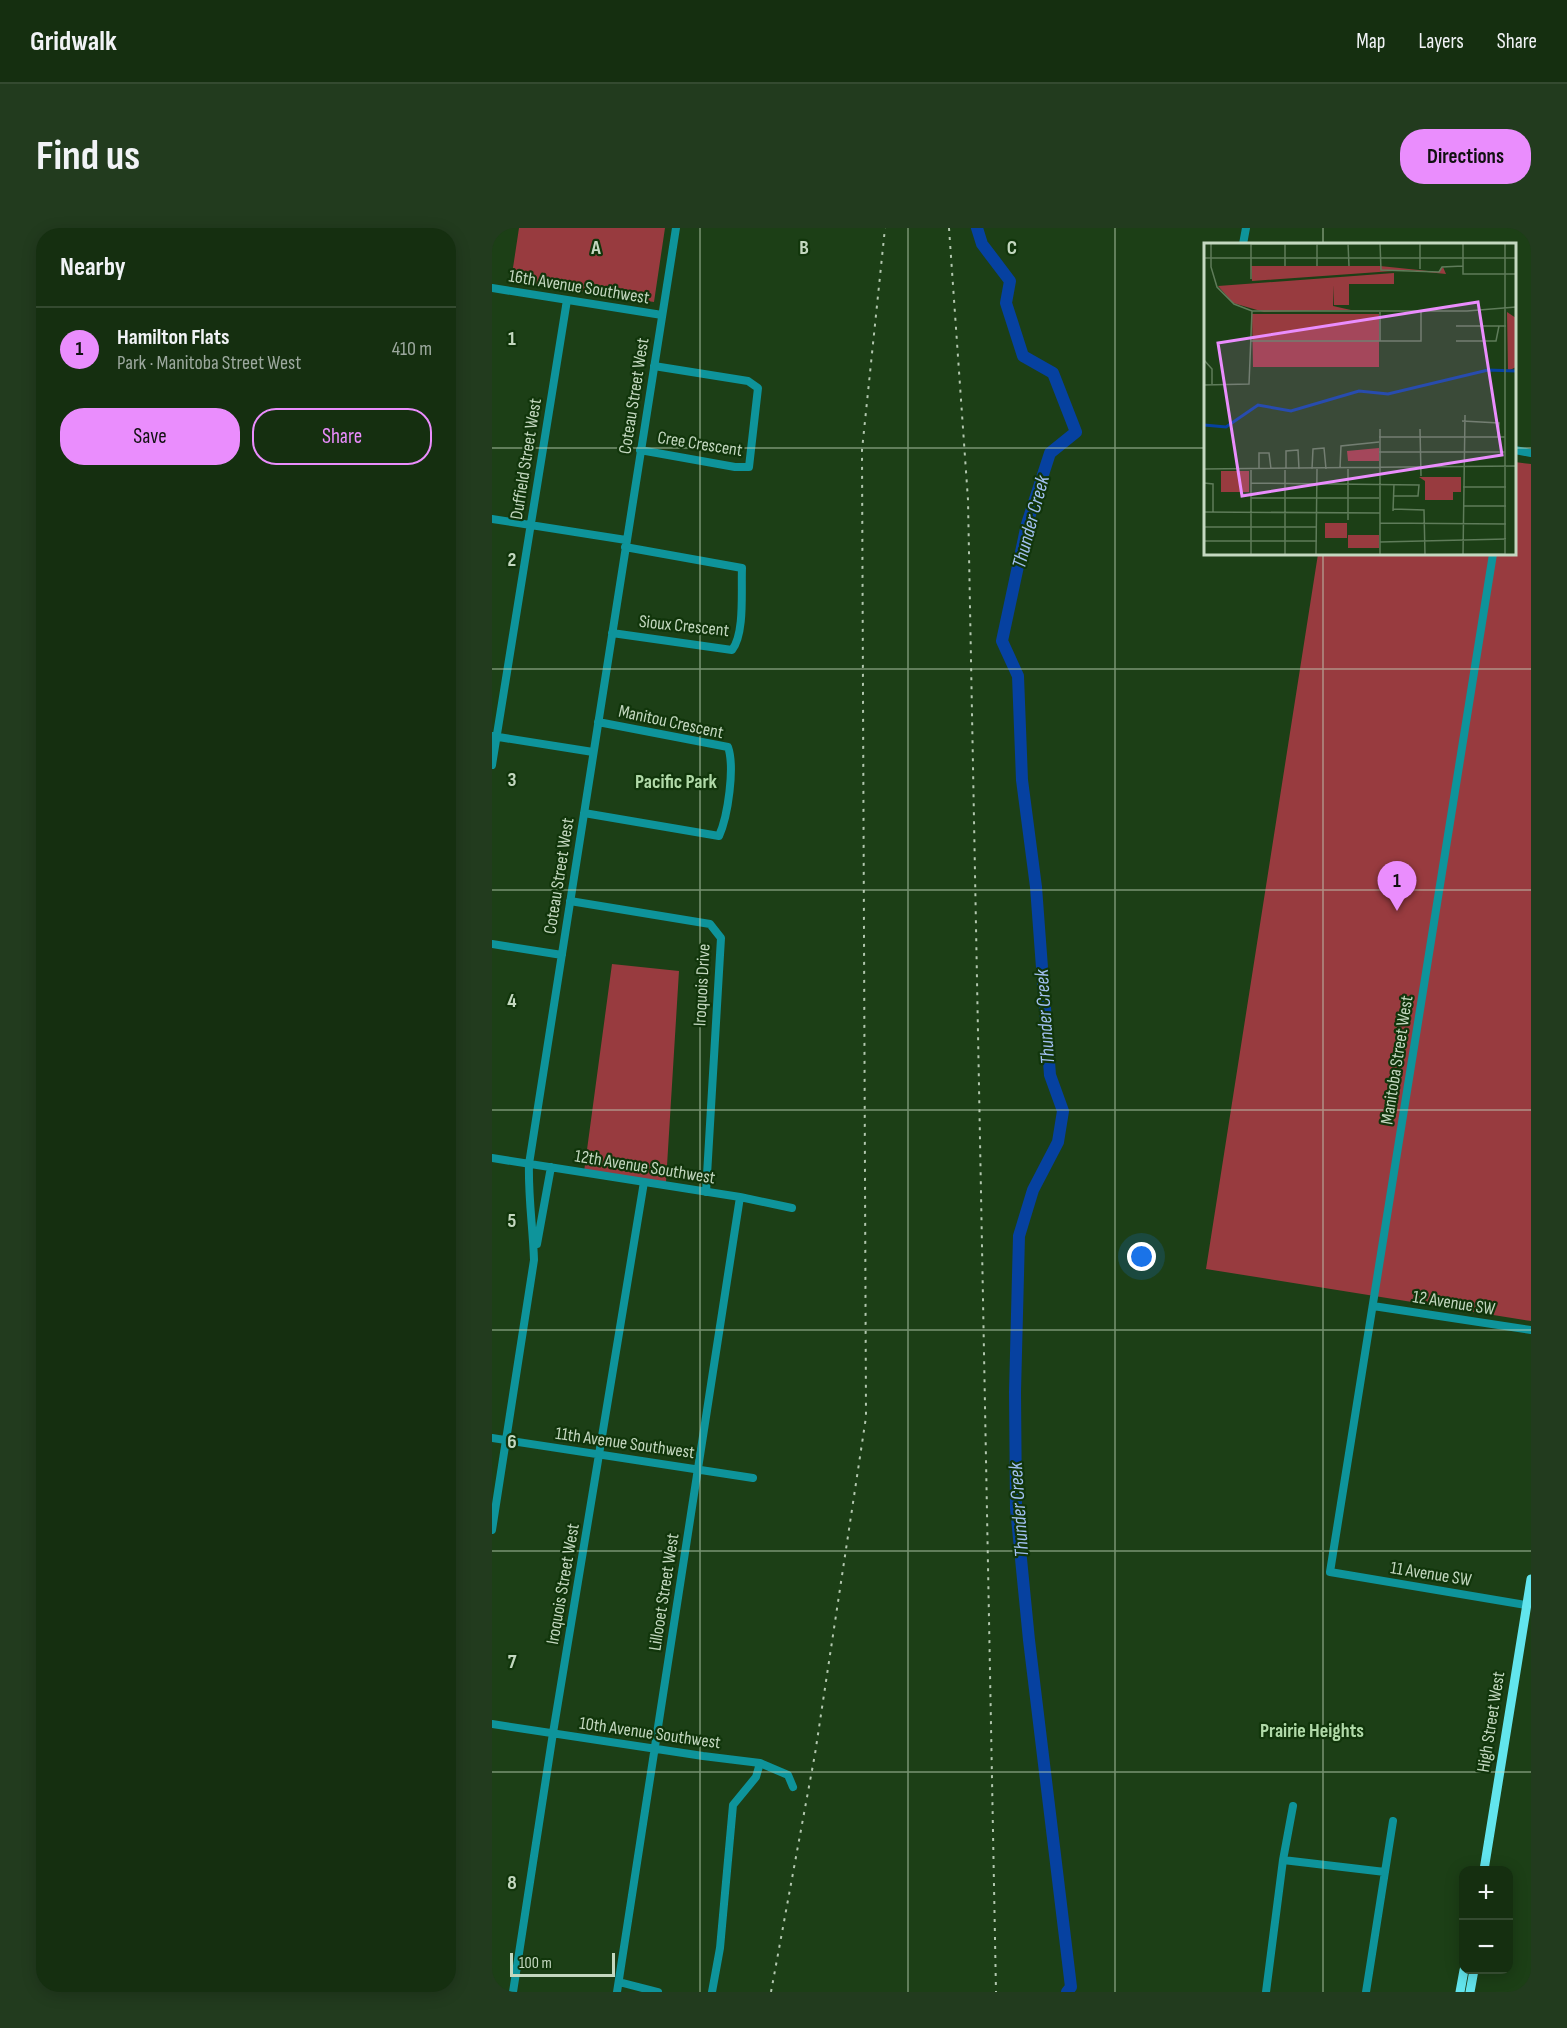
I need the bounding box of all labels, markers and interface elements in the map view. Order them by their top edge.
text: Gridwalk [30,25,117,58]
text: Map [1356,29,1385,54]
text: Layers [1418,29,1464,54]
text: Share [1497,29,1537,54]
button: Directions [1400,129,1531,184]
text: Find us [36,131,140,182]
text: A [590,236,601,260]
text: B [799,236,809,260]
text: C [1007,236,1017,260]
inset map [1204,243,1516,555]
text: Nearby [60,252,126,283]
street label: 16th Avenue Southwest [507,266,651,309]
text: Hamilton Flats [117,324,229,351]
text: 1 [508,327,516,351]
street label: Coteau Street West [614,336,654,456]
text: 1 [76,337,83,361]
text: 410 m [392,337,432,361]
text: Park · Manitoba Street West [117,351,301,375]
street label: Duffield Street West [506,396,546,521]
button: Save [60,408,240,465]
button: Share [252,408,432,465]
street label: Cree Crescent [656,427,745,461]
water label: Thunder Creek [1007,472,1055,571]
text: 2 [508,548,516,572]
street label: Sioux Crescent [638,611,731,641]
street label: Manitou Crescent [617,701,726,743]
text: 3 [508,768,517,792]
district label: Pacific Park [635,770,718,794]
street label: Coteau Street West [539,816,579,936]
pin: 1 [1378,862,1416,911]
street label: Iroquois Drive [689,943,715,1027]
water label: Thunder Creek [1030,968,1060,1065]
text: 4 [507,989,517,1013]
street label: Manitoba Street West [1376,994,1418,1126]
street label: 12th Avenue Southwest [573,1146,717,1189]
text: 5 [508,1209,517,1233]
your location [1127,1242,1156,1271]
street label: 12 Avenue SW [1411,1286,1497,1320]
street label: 11th Avenue Southwest [554,1423,697,1463]
text: 6 [507,1430,517,1454]
water label: Thunder Creek [1004,1461,1034,1558]
street label: Iroquois Street West [542,1521,584,1646]
street label: Lillooet Street West [644,1531,684,1652]
street label: 11 Avenue SW [1389,1557,1473,1591]
text: 7 [508,1650,517,1674]
street label: High Street West [1473,1670,1509,1774]
street label: 10th Avenue Southwest [578,1713,722,1753]
district label: Prairie Heights [1260,1719,1364,1743]
map controls [1459,1866,1513,1974]
button: + [1459,1866,1513,1920]
text: 8 [507,1871,517,1895]
button: − [1459,1920,1513,1974]
scale bar [510,1950,615,1978]
text: 100 m [519,1954,552,1973]

